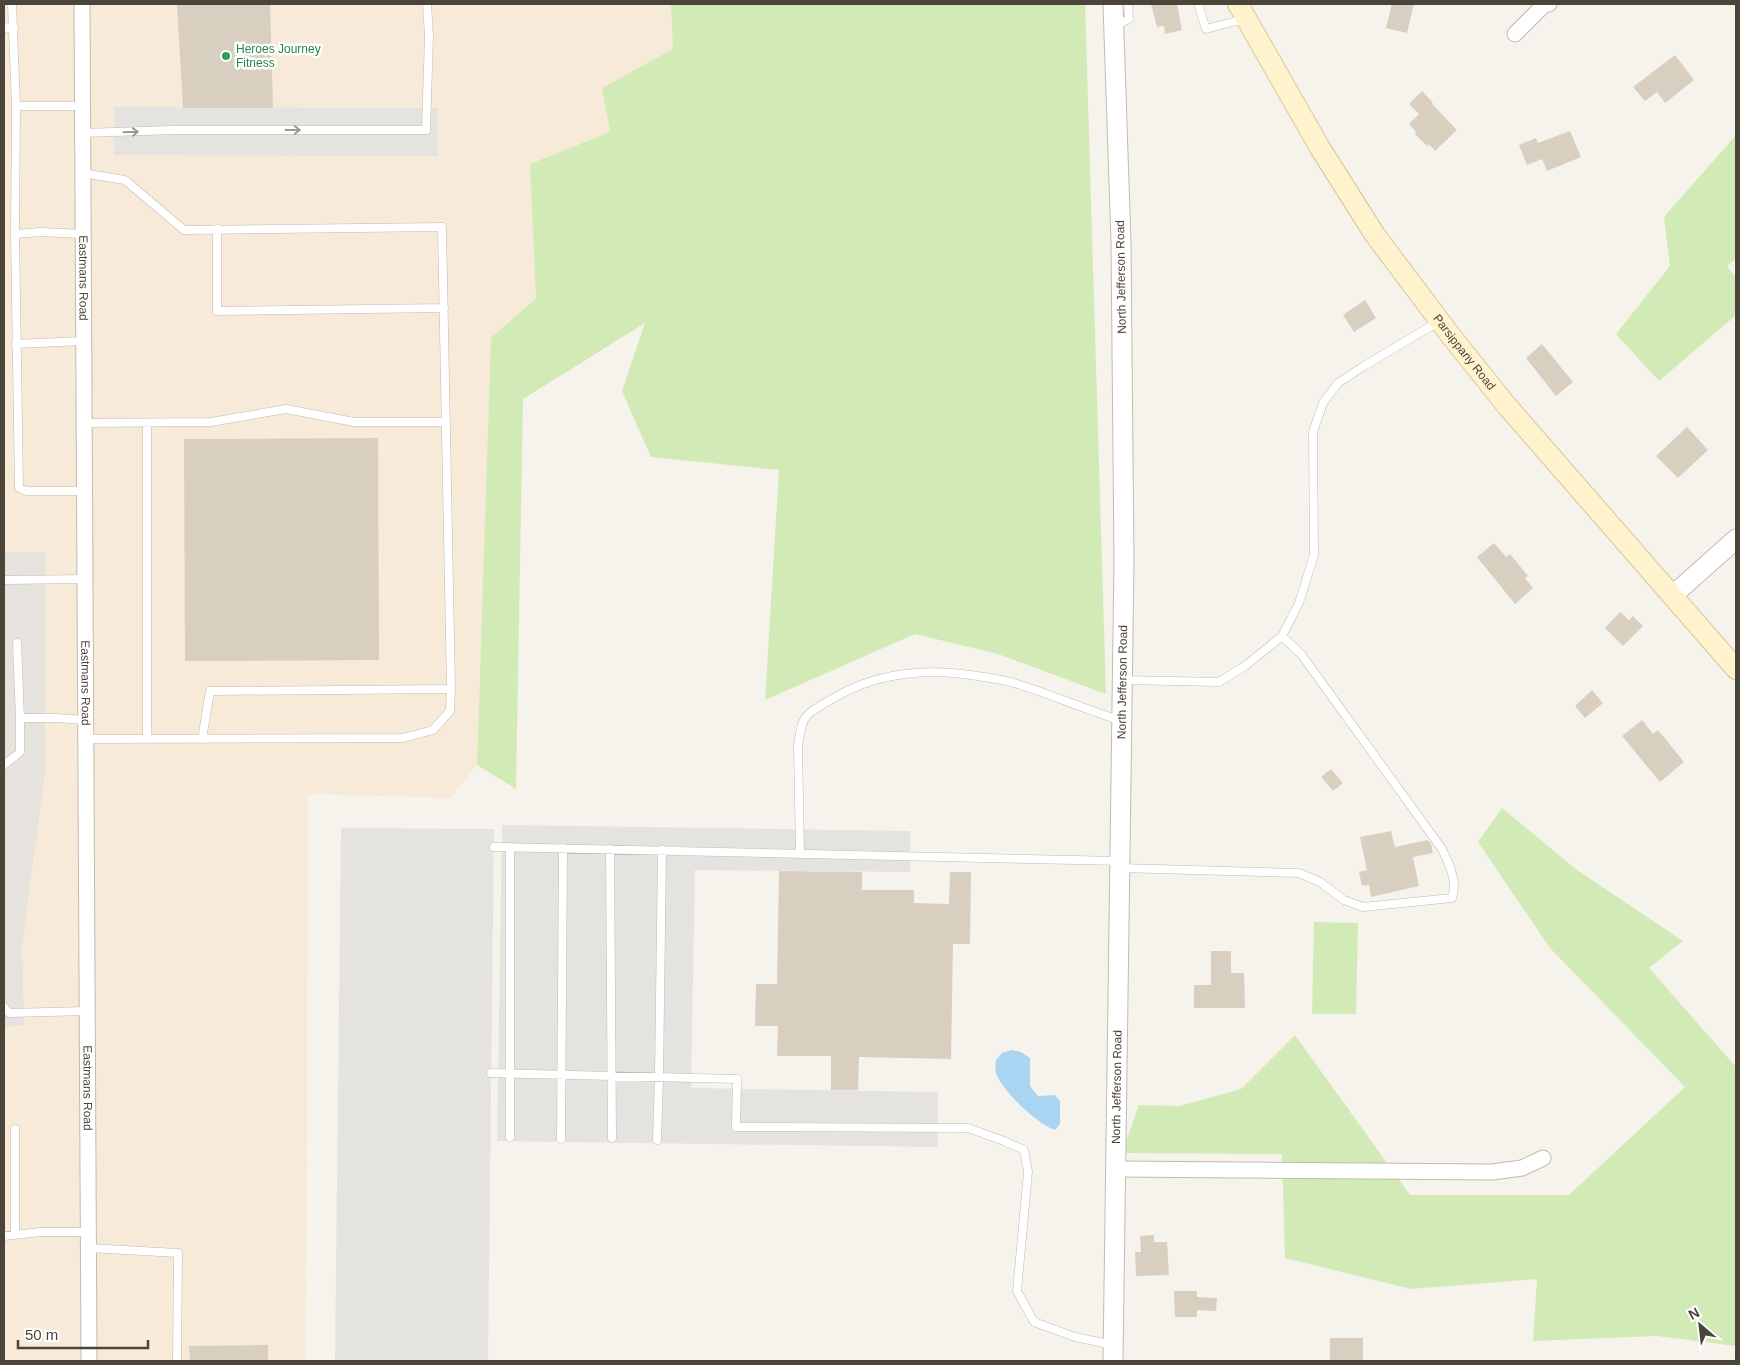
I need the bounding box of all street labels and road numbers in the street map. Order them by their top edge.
street label: North Jefferson Road [1113,220,1129,334]
street label: Eastmans Road [76,235,91,321]
street label: Parsippany Road [1430,312,1498,393]
street label: North Jefferson Road [1115,625,1130,739]
street label: Eastmans Road [78,640,93,726]
street label: North Jefferson Road [1109,1030,1125,1144]
street label: Eastmans Road [80,1045,95,1131]

